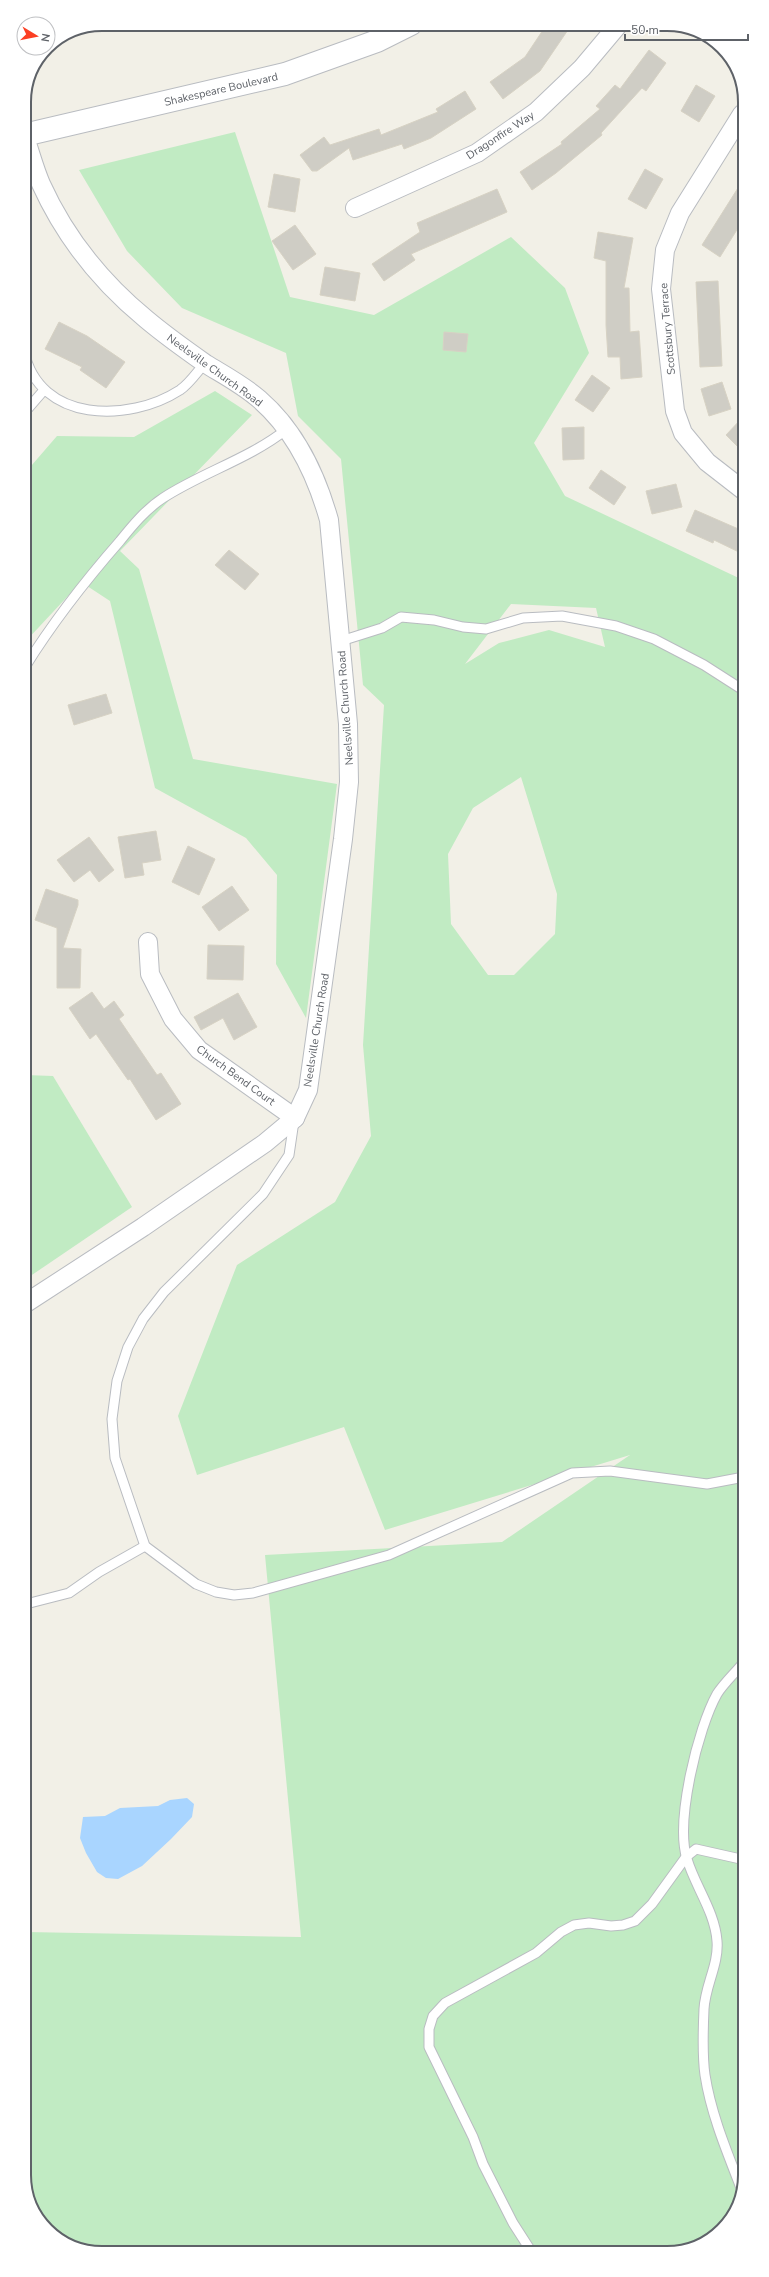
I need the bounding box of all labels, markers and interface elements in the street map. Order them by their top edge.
north arrow [16,16,56,56]
scale bar [625,16,748,42]
text: 50 m [631,22,659,38]
text: N [37,32,53,43]
street label: Shakespeare Boulevard [163,69,279,110]
street label: Dragonfire Way [463,108,537,163]
street label: Scottsbury Terrace [656,282,679,375]
street label: Neelsville Church Road [164,331,266,410]
street label: Neelsville Church Road [334,650,357,766]
street label: Neelsville Church Road [300,972,333,1088]
street label: Church Bend Court [193,1042,278,1109]

